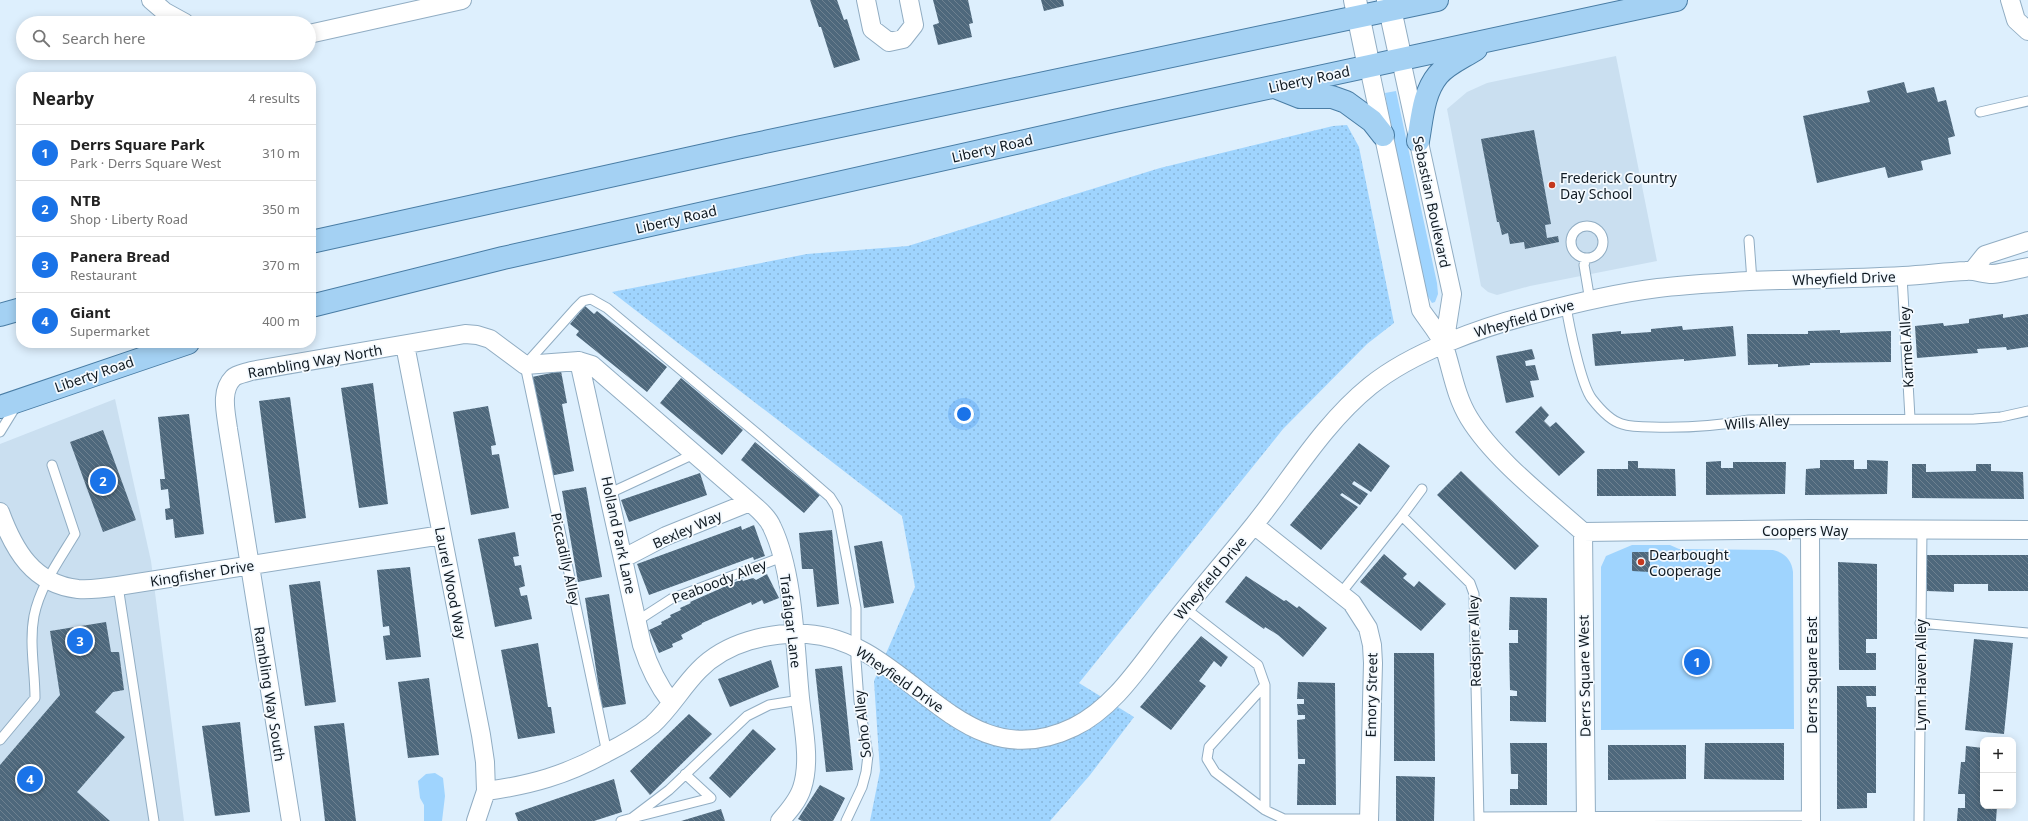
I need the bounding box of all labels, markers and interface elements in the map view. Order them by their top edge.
search box [16,16,316,60]
icon: search [30,27,52,49]
text: Search here [62,28,145,48]
street label: Liberty Road [1267,61,1351,97]
text: Nearby [32,87,94,110]
text: 4 results [248,89,300,107]
street label: Liberty Road [950,129,1034,167]
text: Derrs Square Park [70,134,205,154]
street label: Sebastian Boulevard [1409,134,1455,270]
text: 1 [41,144,49,162]
text: 310 m [262,144,300,162]
text: Park · Derrs Square West [70,154,221,172]
place label: Frederick Country Day School [1560,168,1678,203]
marker: Frederick Country Day School [1547,180,1557,190]
text: NTB [70,190,101,210]
text: 2 [41,200,49,218]
text: 350 m [262,200,300,218]
street label: Liberty Road [634,200,718,238]
text: Shop · Liberty Road [70,210,188,228]
text: Panera Bread [70,246,170,266]
text: 3 [41,256,49,274]
text: 370 m [262,256,300,274]
text: Restaurant [70,266,137,284]
street label: Wheyfield Drive [1792,267,1896,289]
street label: Wheyfield Drive [1472,295,1576,341]
text: Giant [70,302,111,322]
street label: Karmel Alley [1894,305,1918,388]
text: 4 [41,312,49,330]
text: 400 m [262,312,300,330]
text: Supermarket [70,322,150,340]
street label: Rambling Way North [246,340,384,382]
street label: Liberty Road [52,352,136,396]
your location [954,404,974,424]
street label: Wills Alley [1724,410,1791,434]
pin: 2 [90,466,116,496]
street label: Holland Park Lane [597,474,641,596]
street label: Bexley Way [649,505,725,553]
street label: Piccadilly Alley [547,511,585,608]
street label: Coopers Way [1762,521,1849,540]
street label: Laurel Wood Way [431,525,471,642]
street label: Wheyfield Drive [1170,532,1251,624]
place label: Dearbought Cooperage [1649,545,1729,580]
street label: Peaboody Alley [669,554,770,608]
street label: Kingfisher Drive [149,555,256,591]
marker: Dearbought Cooperage [1636,557,1646,567]
street label: Trafalgar Lane [776,573,806,669]
street label: Redspire Alley [1463,594,1485,687]
street label: Derrs Square West [1573,615,1595,737]
street label: Derrs Square East [1802,616,1821,734]
street label: Lynn Haven Alley [1911,618,1930,731]
street label: Rambling Way South [250,625,290,763]
pin: 3 [67,626,93,656]
street label: Wheyfield Drive [852,642,948,716]
pin: 1 [1684,647,1710,677]
street label: Emory Street [1361,652,1381,738]
street label: Soho Alley [849,688,875,759]
map controls [1980,737,2016,809]
button: + [1980,737,2016,773]
pin: 4 [17,764,43,794]
button: − [1980,773,2016,809]

